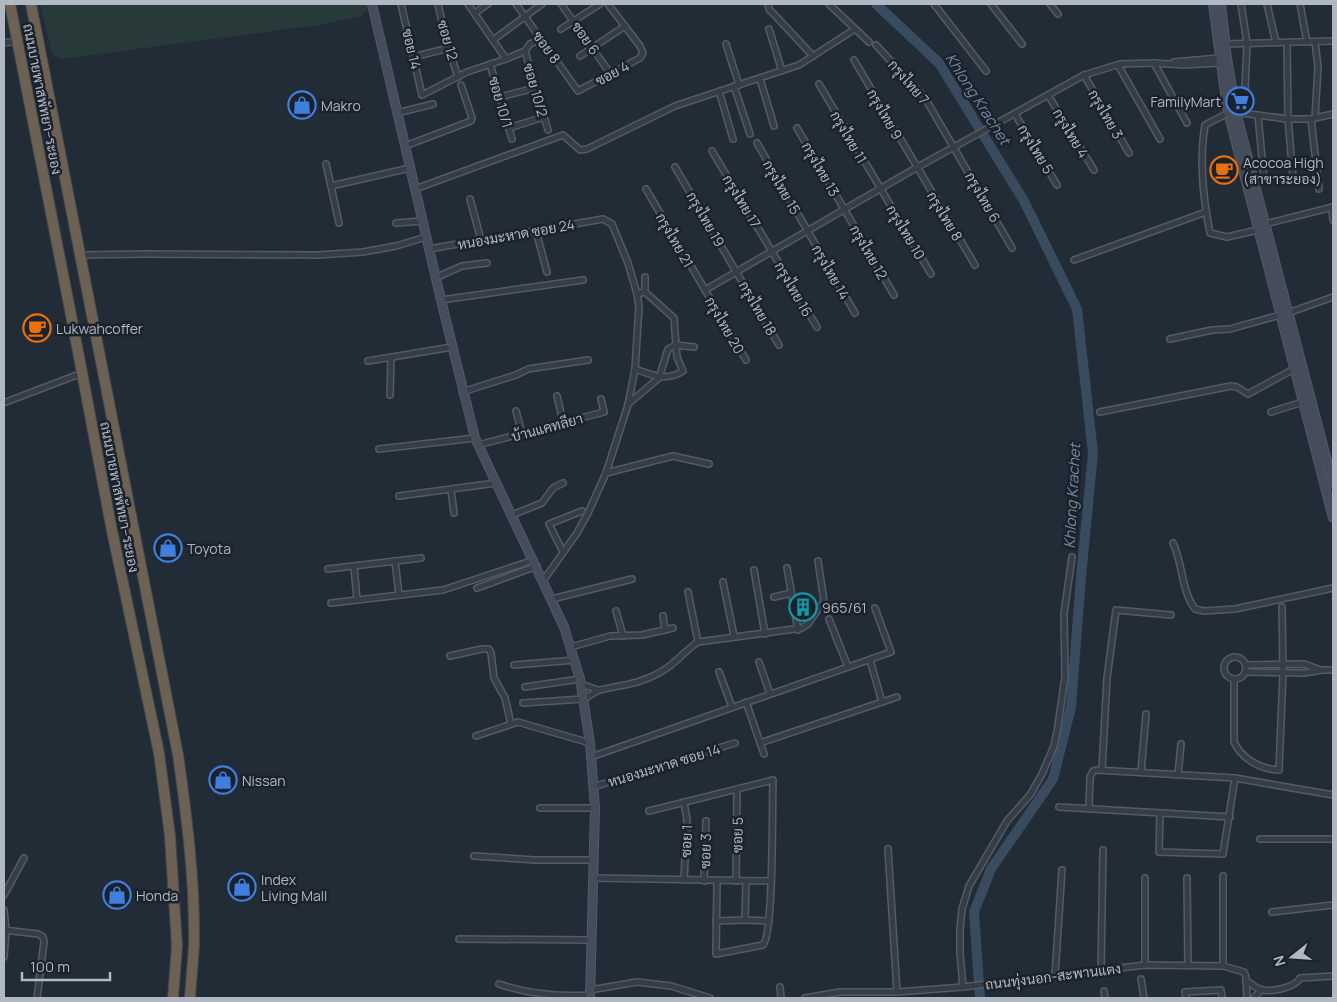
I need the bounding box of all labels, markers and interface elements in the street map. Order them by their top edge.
street label: ซอย 12 [433,18,463,62]
street label: ซอย 6 [568,18,604,58]
street label: ถนนบายพาสพัทยา–ระยอง [19,22,67,176]
street label: ซอย 14 [398,27,426,71]
street label: ซอย 8 [529,27,565,67]
water label: Khlong Krachet [941,49,1017,151]
street label: ซอย 4 [592,56,632,90]
street label: กรุงไทย 7 [883,56,934,109]
street label: ซอย 10/2 [519,61,553,119]
street label: ซอย 10/1 [485,74,517,130]
street label: กรุงไทย 9 [862,85,907,143]
street label: กรุงไทย 3 [1083,86,1128,143]
supermarket icon: FamilyMart [1225,86,1255,116]
shop icon: Makro [287,90,317,120]
place label: FamilyMart [1150,92,1221,111]
place label: Makro [321,96,361,115]
street label: กรุงไทย 4 [1048,105,1093,162]
street label: กรุงไทย 11 [826,107,872,167]
street label: กรุงไทย 5 [1013,121,1058,178]
street label: กรุงไทย 13 [797,138,844,200]
place label: Acocoa High (สาขาระยอง) [1243,153,1324,188]
cafe icon: Acocoa High (สาขาระยอง) [1209,155,1239,185]
street label: กรุงไทย 15 [758,156,805,218]
street label: กรุงไทย 6 [960,168,1005,226]
street label: กรุงไทย 17 [718,171,765,232]
street label: กรุงไทย 19 [682,188,729,251]
street label: กรุงไทย 8 [922,188,967,245]
street label: กรุงไทย 10 [881,201,930,263]
street label: กรุงไทย 21 [651,209,698,271]
street label: หนองมะหาด ซอย 24 [456,214,576,254]
street label: กรุงไทย 12 [845,221,892,283]
street label: กรุงไทย 14 [807,241,854,303]
street label: กรุงไทย 16 [770,258,817,321]
street label: กรุงไทย 18 [734,277,781,339]
street label: กรุงไทย 20 [700,293,749,358]
cafe icon: Lukwahcoffer [22,313,52,343]
place label: Lukwahcoffer [56,319,143,338]
street label: บ้านแคทลียา [509,408,585,446]
street label: ถนนบายพาสพัทยา–ระยอง [96,420,144,574]
water label: Khlong Krachet [1059,441,1085,549]
shop icon: Toyota [153,533,183,563]
place label: Toyota [187,539,231,558]
building icon: 965/61 [788,592,818,622]
place label: 965/61 [822,598,867,617]
street label: หนองมะหาด ซอย 14 [605,739,723,791]
shop icon: Nissan [208,765,238,795]
place label: Nissan [242,771,286,790]
street label: ซอย 5 [727,817,747,853]
street label: ซอย 1 [676,824,696,858]
street label: ซอย 3 [695,833,715,869]
place label: Index Living Mall [261,870,327,905]
shop icon: Index Living Mall [227,872,257,902]
shop icon: Honda [102,880,132,910]
place label: Honda [136,886,178,905]
north arrow [1267,932,1317,982]
scale bar [22,950,110,982]
text: N [1269,953,1290,969]
text: 100 m [30,956,70,977]
street label: ถนนทุ่งนอก-สะพานแตง [984,958,1122,995]

